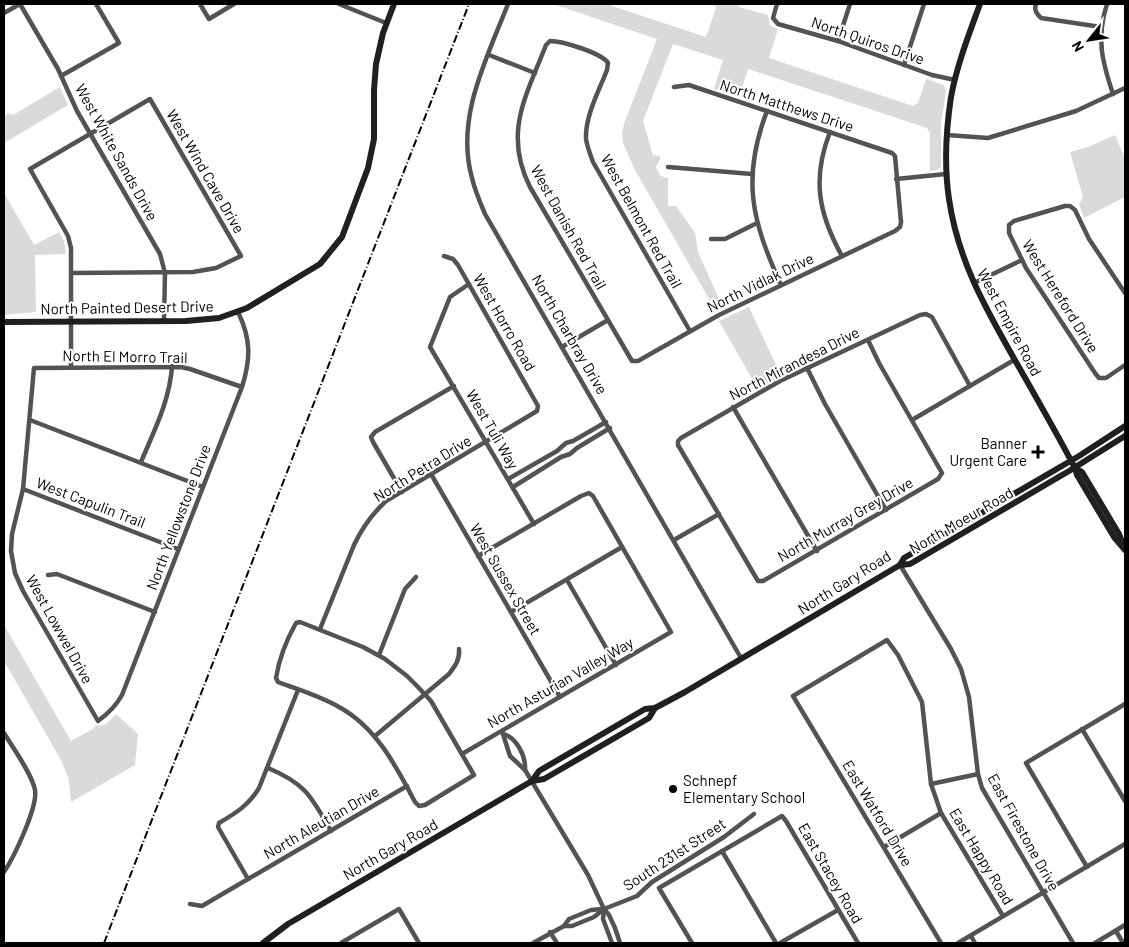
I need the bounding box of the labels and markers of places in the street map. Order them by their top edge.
place label: Banner Urgent Care [949,434,1028,469]
marker: Banner Urgent Care [1031,445,1045,459]
place label: Schnepf Elementary School [683,771,805,806]
marker: Schnepf Elementary School [667,783,679,795]

